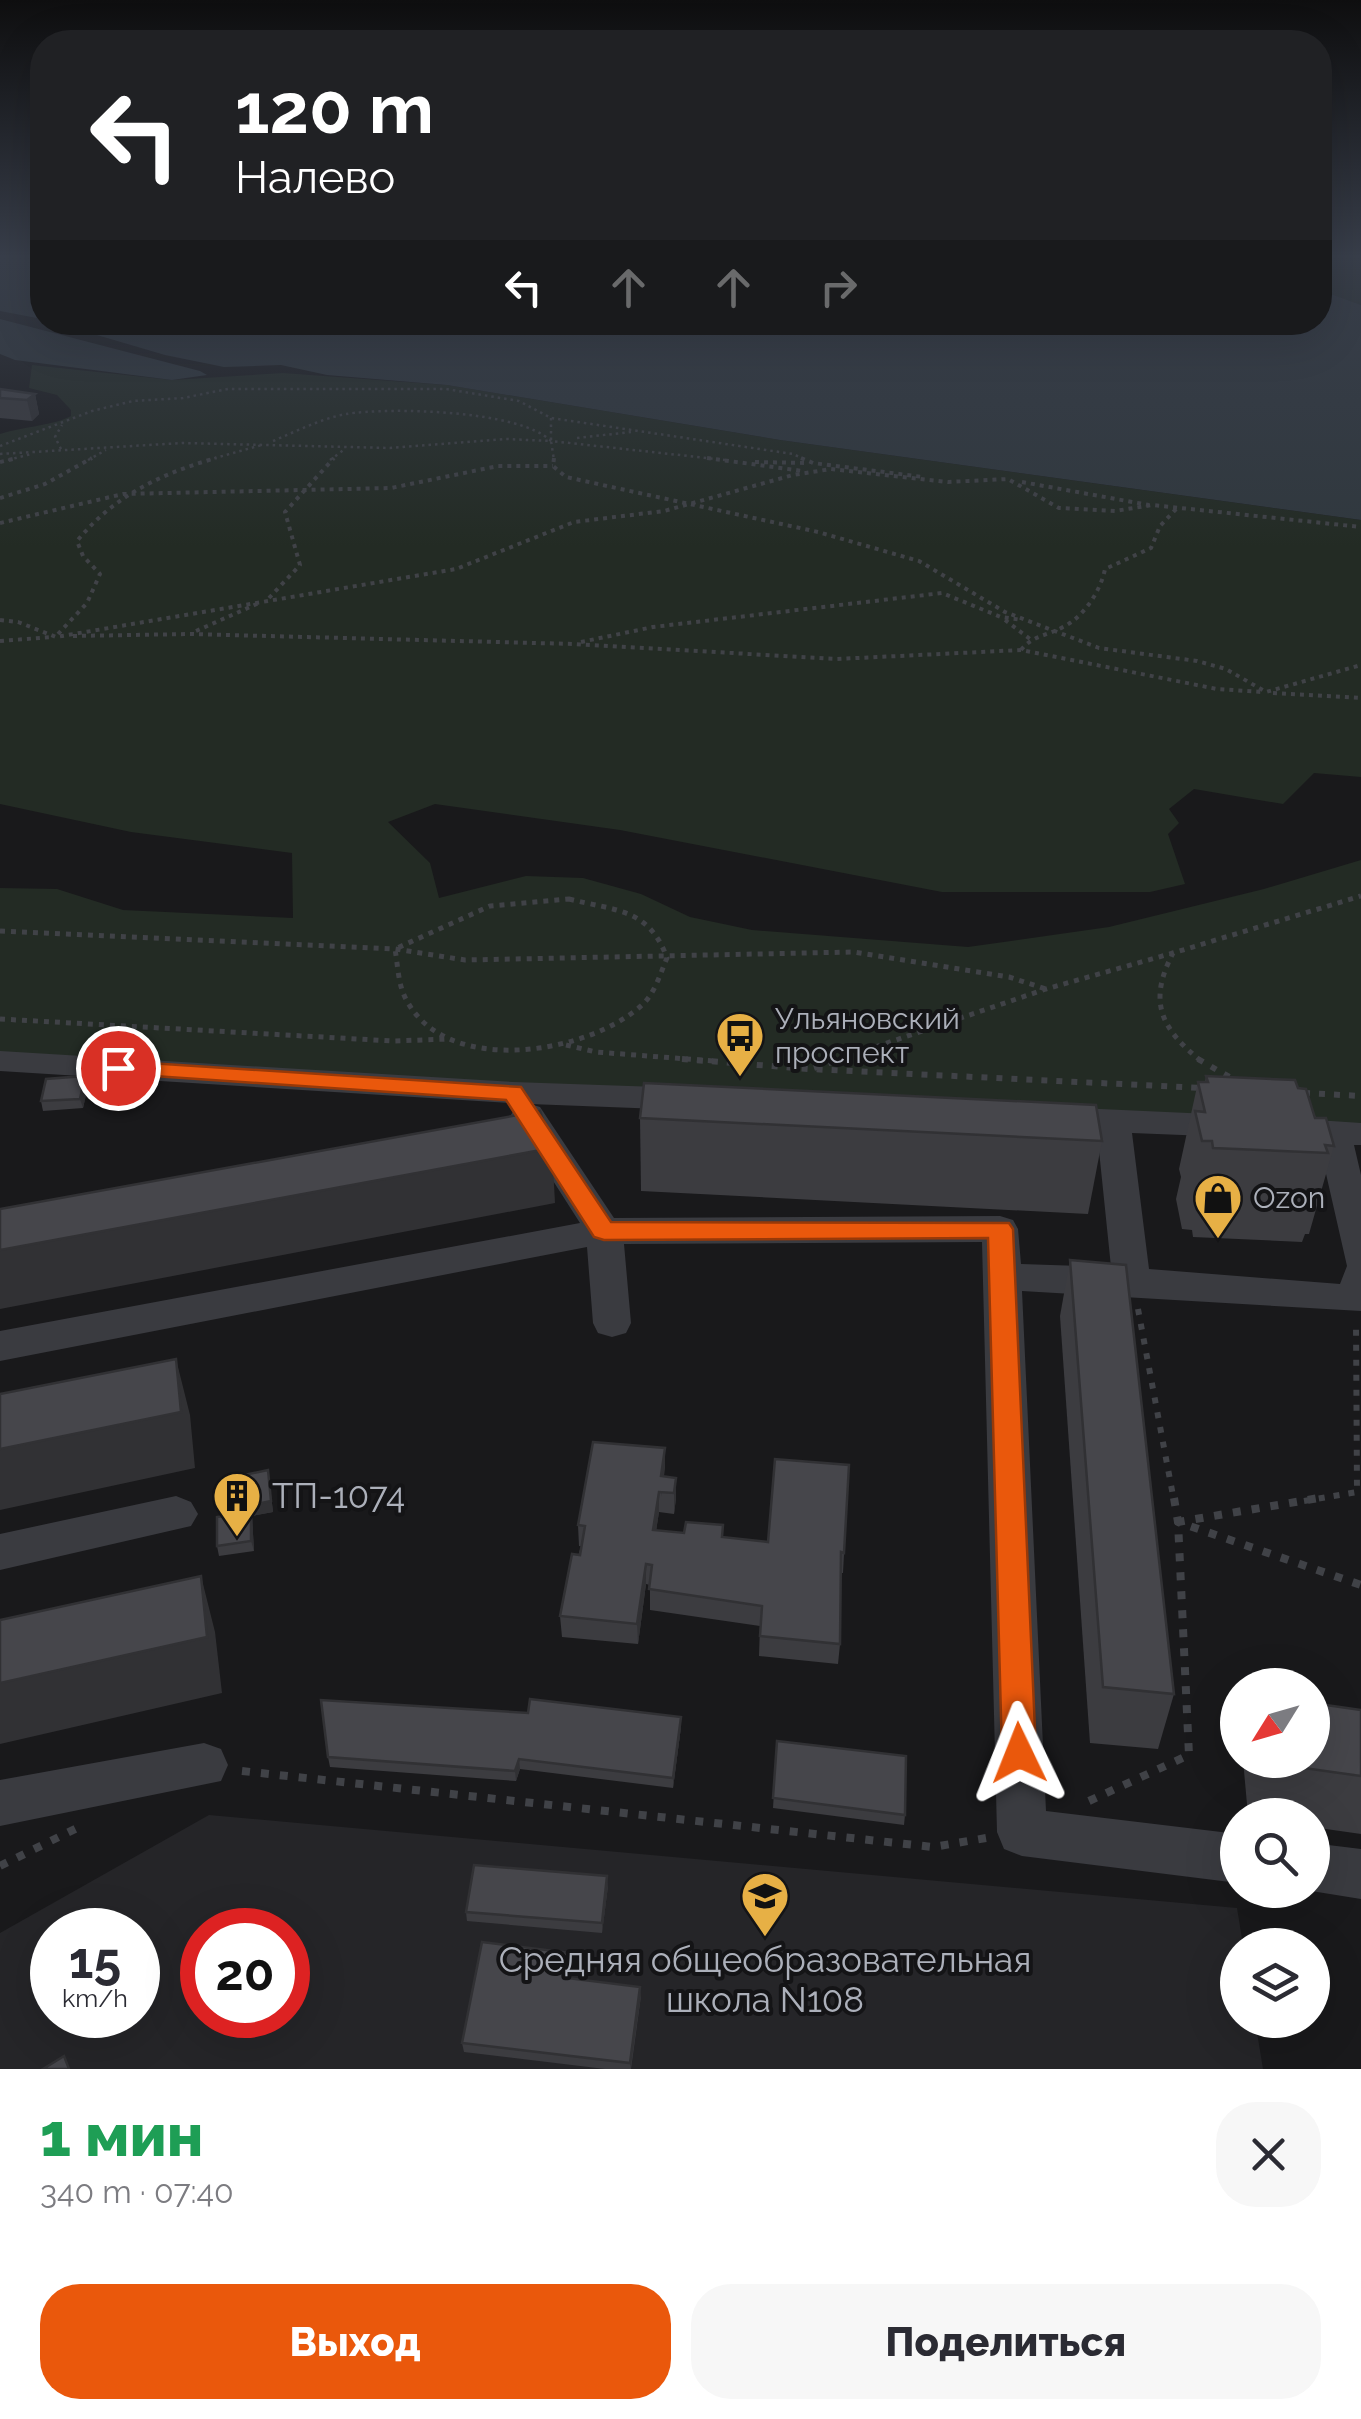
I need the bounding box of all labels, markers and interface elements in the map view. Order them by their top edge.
text: 120 m [235,67,434,149]
icon: left [70,70,200,200]
text: Налево [235,151,395,204]
icon: left [496,260,551,315]
icon: ahead [601,260,656,315]
icon: ahead [706,260,761,315]
icon: right [811,260,866,315]
place label: Ульяновский проспект [775,1001,960,1070]
bus stop icon: Ульяновский проспект [714,1010,766,1078]
pin [76,1026,161,1111]
icon: arrive [91,1041,146,1096]
shop icon: Ozon [1192,1172,1244,1240]
place label: Ozon [1253,1180,1325,1215]
building icon: ТП-1074 [211,1470,263,1538]
place label: ТП-1074 [272,1475,405,1516]
north arrow [1220,1668,1330,1778]
map controls [1220,1668,1330,2038]
position arrow [967,1701,1071,1805]
button: search [1220,1798,1330,1908]
school or university icon: Средняя общеобразовательная школа N108 [739,1870,791,1938]
speed limit sign: 20 [180,1908,310,2038]
button: layers [1220,1928,1330,2038]
text: 15 [69,1931,121,1990]
place label: Средняя общеобразовательная школа N108 [499,1939,1031,2020]
text: km/h [62,1983,128,2013]
text: 1 мин [40,2100,203,2170]
button: close [1216,2102,1321,2207]
text: 340 m · 07:40 [40,2173,234,2210]
button: Выход [40,2284,671,2399]
button: Поделиться [691,2284,1321,2399]

